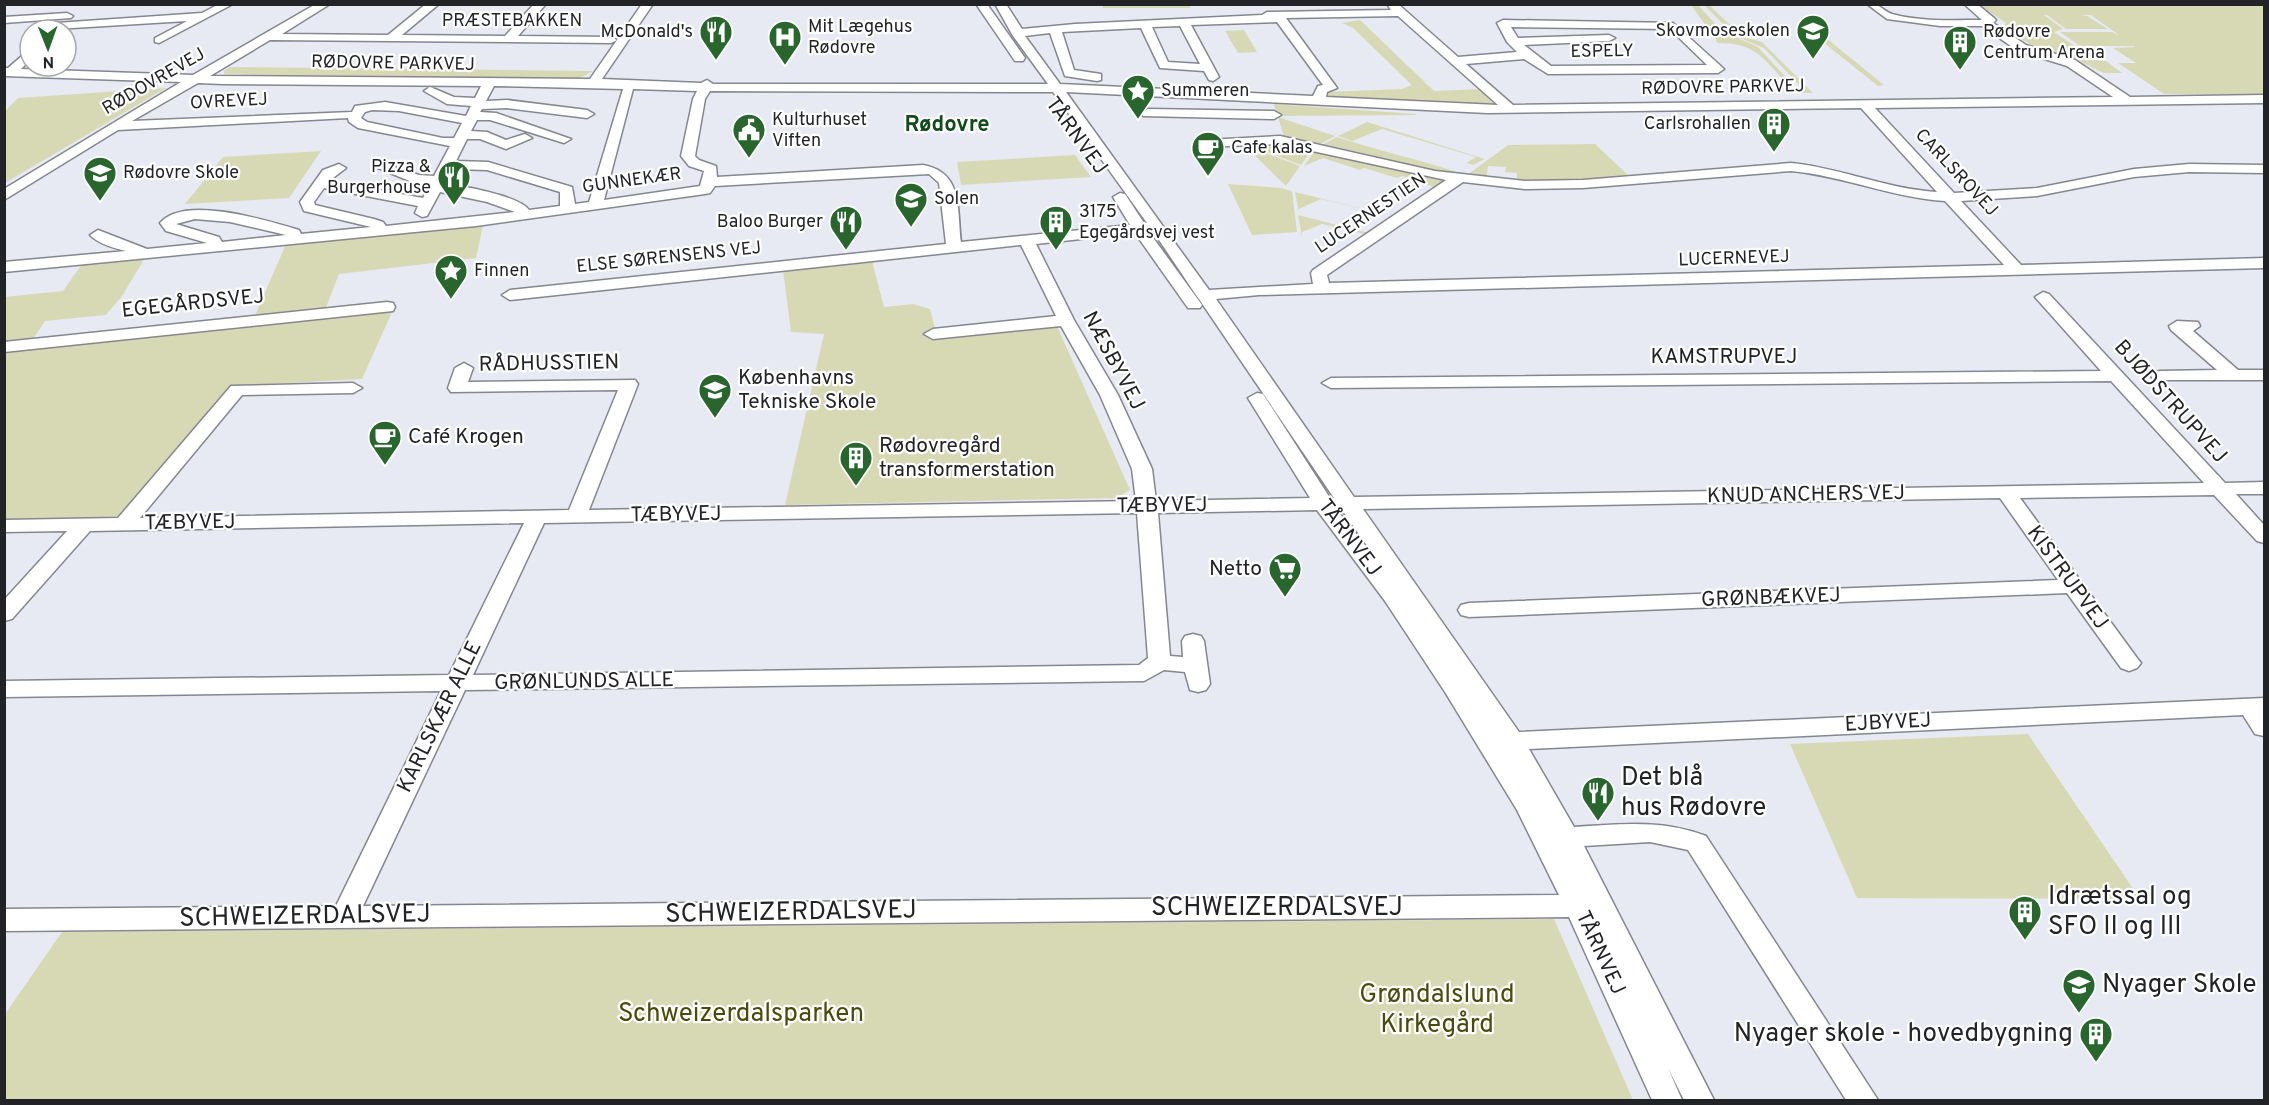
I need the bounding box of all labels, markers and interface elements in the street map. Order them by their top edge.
street label: PRÆSTEBAKKEN [442,10,582,33]
school or university icon: Skovmoseskolen [1795,13,1831,60]
restaurant icon: McDonald's [698,14,734,61]
place label: Mit Lægehus Rødovre [808,16,912,60]
north arrow [18,18,78,78]
hospital icon: Mit Lægehus Rødovre [767,19,803,66]
place label: Skovmoseskolen [1655,20,1790,43]
place label: McDonald's [601,21,693,44]
place label: Rødovre Centrum Arena [1983,21,2105,65]
building icon: Rødovre Centrum Arena [1942,24,1978,71]
street label: ESPELY [1570,40,1634,64]
street label: RØDOVREVEJ [98,43,210,121]
text: N [42,51,54,71]
street label: RØDOVRE PARKVEJ [311,51,475,77]
place icon: Summeren [1120,73,1156,120]
street label: RØDOVRE PARKVEJ [1641,75,1805,101]
place label: Summeren [1161,80,1249,103]
street label: OVREVEJ [189,88,269,116]
street label: TÅRNVEJ [1039,92,1113,180]
building icon: Carlsrohallen [1756,106,1792,153]
place label: Kulturhuset Viften [772,109,867,153]
public building icon: Kulturhuset Viften [731,112,767,159]
district label: Rødovre [904,112,990,139]
place label: Carlsrohallen [1644,113,1751,136]
street label: CARLSROVEJ [1909,124,2003,222]
cafe icon: Cafe kalas [1190,130,1226,177]
place label: Cafe kalas [1231,137,1313,160]
school or university icon: Rødovre Skole [82,155,118,202]
place label: Pizza & Burgerhouse [327,156,431,200]
restaurant icon: Pizza & Burgerhouse [436,159,472,206]
place label: Rødovre Skole [123,162,239,185]
street label: GUNNEKÆR [581,163,683,199]
street label: LUCERNESTIEN [1311,168,1431,260]
school or university icon: Solen [893,181,929,228]
place label: Solen [934,188,979,211]
place label: 3175 Egegårdsvej vest [1079,201,1215,245]
restaurant icon: Baloo Burger [828,204,864,251]
building icon: 3175 Egegårdsvej vest [1038,204,1074,251]
place label: Baloo Burger [717,211,823,234]
street label: ELSE SØRENSENS VEJ [575,237,763,279]
street label: LUCERNEVEJ [1678,246,1790,272]
place icon: Finnen [433,253,469,300]
place label: Finnen [474,260,529,283]
street label: EGEGÅRDSVEJ [120,283,266,325]
street label: NÆSBYVEJ [1076,307,1150,415]
street label: BJØDSTRUPVEJ [2107,335,2233,469]
street label: KAMSTRUPVEJ [1651,344,1797,371]
street label: RÅDHUSSTIEN [478,349,620,379]
place label: Københavns Tekniske Skole [738,365,876,416]
school or university icon: Københavns Tekniske Skole [697,372,733,419]
cafe icon: Café Krogen [367,419,403,466]
place label: Café Krogen [408,424,524,451]
place label: Rødovregård transformerstation [879,433,1055,484]
building icon: Rødovregård transformerstation [838,440,874,487]
street label: KNUD ANCHERS VEJ [1707,480,1905,510]
street label: TÆBYVEJ [1116,492,1208,520]
street label: TÅRNVEJ [1311,494,1387,582]
street label: TÆBYVEJ [630,501,722,529]
street label: TÆBYVEJ [144,509,236,537]
street label: KISTRUPVEJ [2020,521,2114,635]
supermarket icon: Netto [1267,551,1303,598]
place label: Netto [1209,556,1262,583]
street label: GRØNBÆKVEJ [1701,582,1841,614]
street label: KARLSKÆR ALLE [392,637,488,797]
street label: GRØNLUNDS ALLE [494,667,674,697]
street label: EJBYVEJ [1844,707,1932,739]
place label: Det blå hus Rødovre [1621,762,1766,825]
restaurant icon: Det blå hus Rødovre [1580,775,1616,822]
place label: Idrætssal og SFO II og III [2048,881,2192,944]
street label: SCHWEIZERDALSVEJ [1151,892,1403,925]
street label: SCHWEIZERDALSVEJ [665,894,917,932]
building icon: Idrætssal og SFO II og III [2007,894,2043,941]
street label: SCHWEIZERDALSVEJ [179,898,431,936]
street label: TÅRNVEJ [1569,907,1631,999]
school or university icon: Nyager Skole [2061,967,2097,1014]
place label: Nyager Skole [2102,969,2257,1002]
park label: Grøndalslund Kirkegård [1359,979,1515,1042]
park label: Schweizerdalsparken [618,998,864,1031]
building icon: Nyager skole - hovedbygning [2078,1016,2114,1063]
place label: Nyager skole - hovedbygning [1734,1018,2073,1051]

